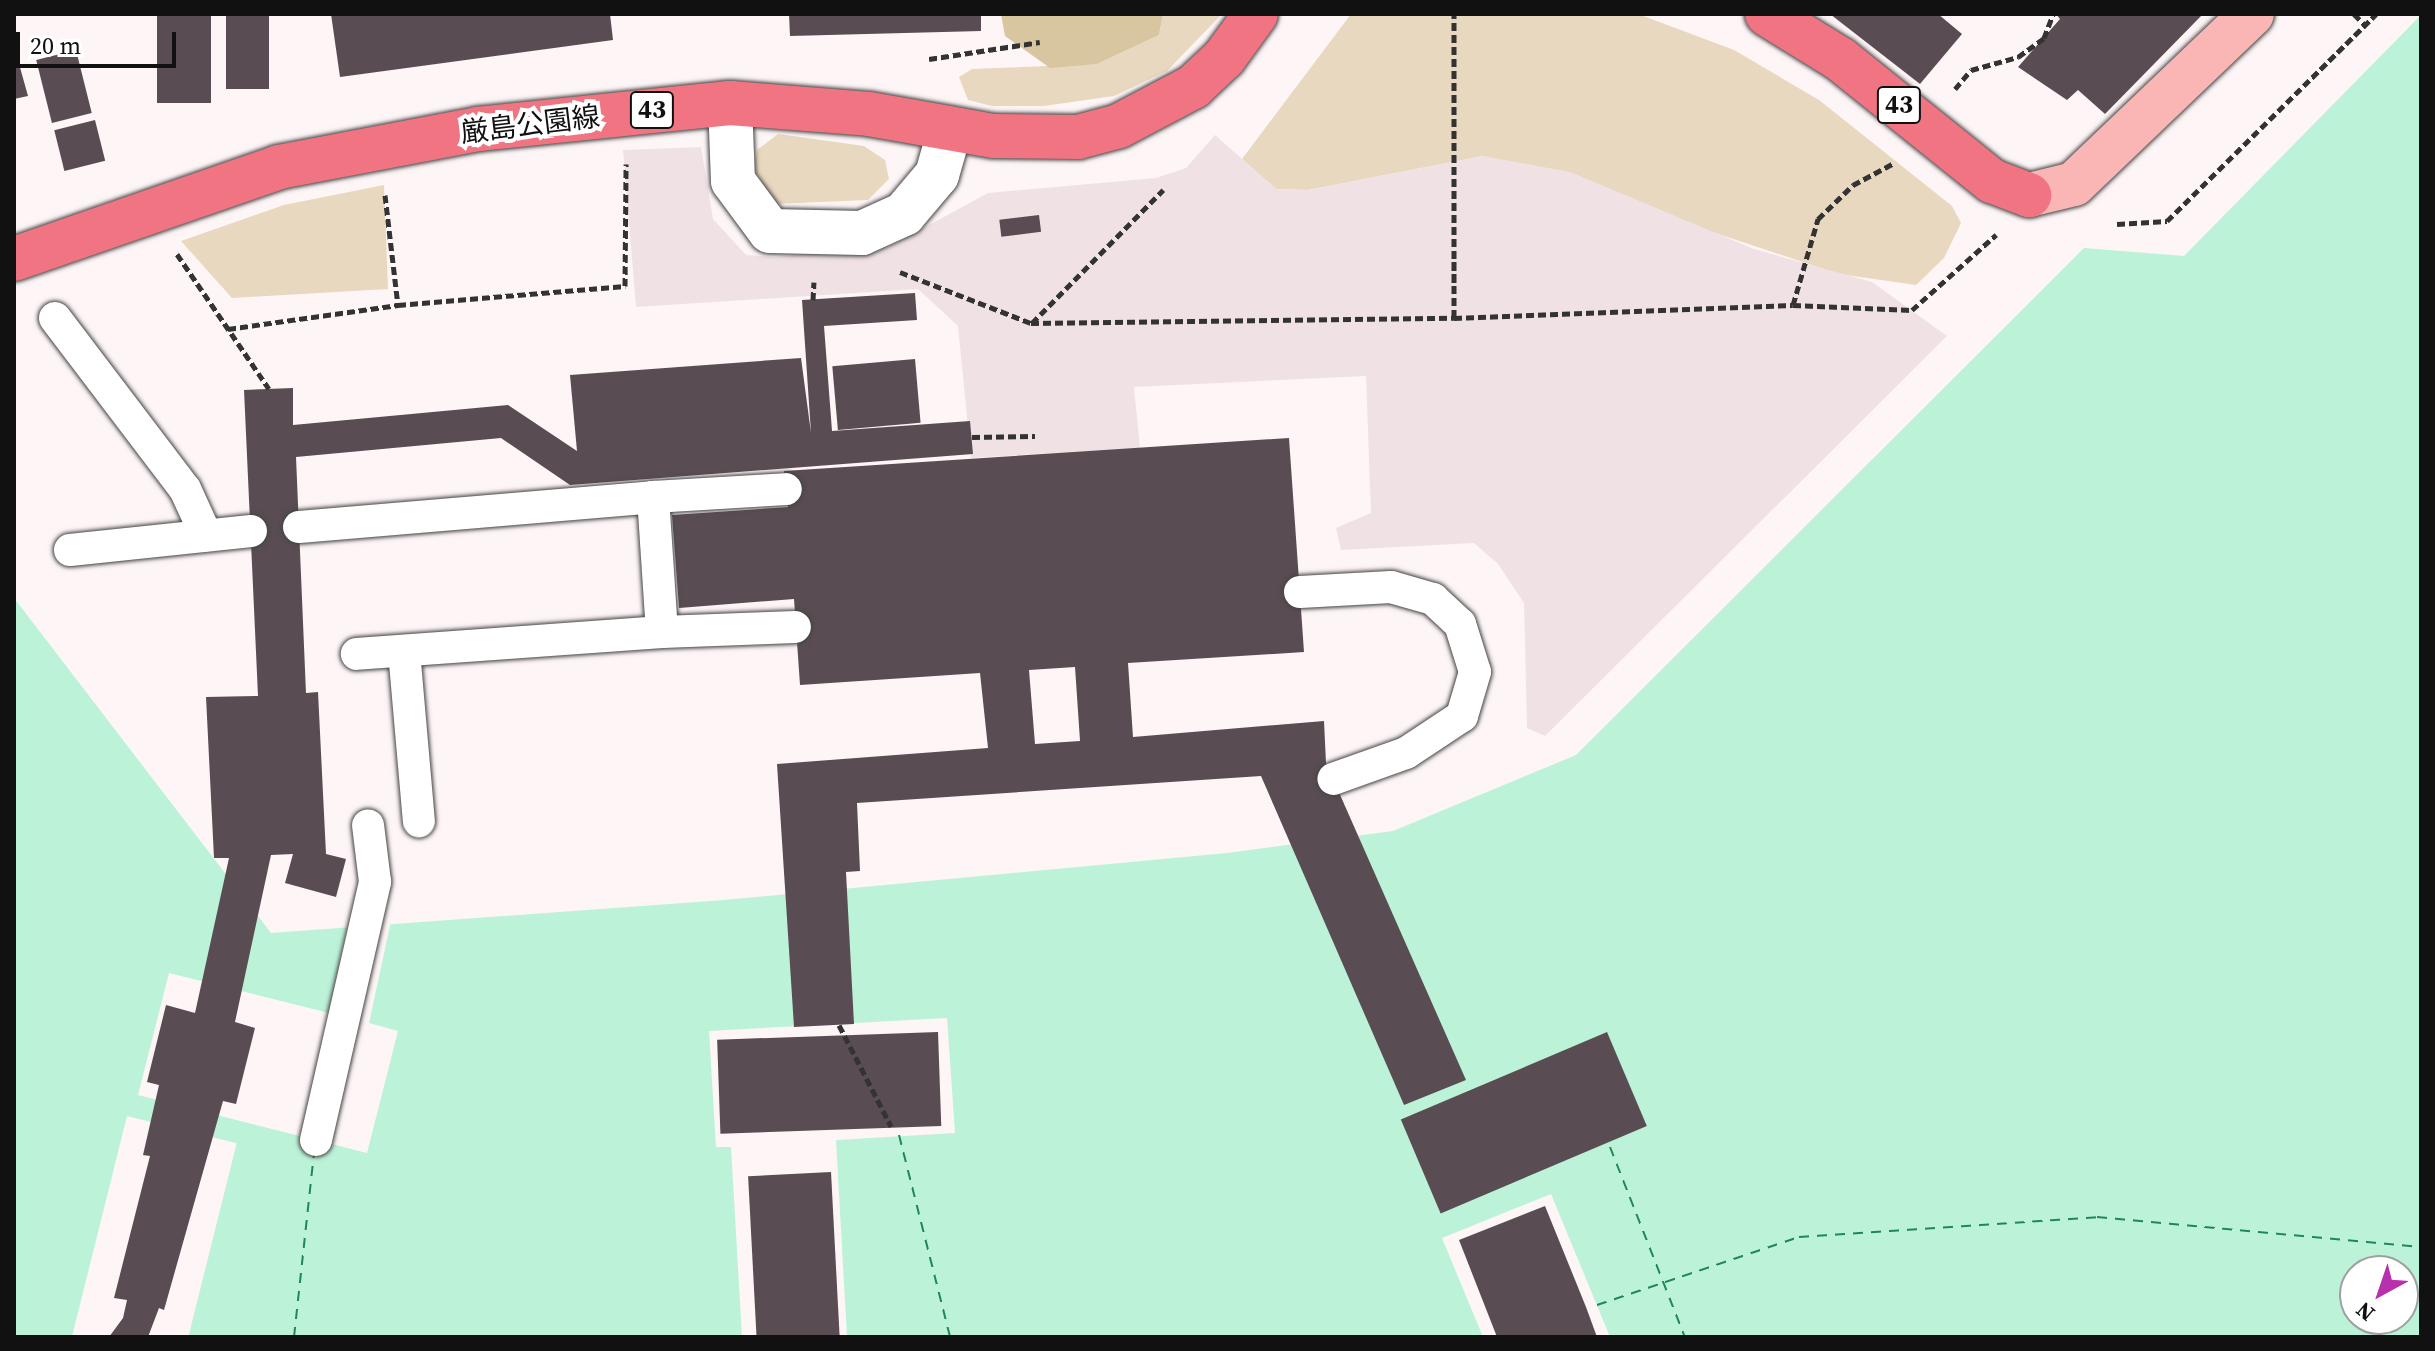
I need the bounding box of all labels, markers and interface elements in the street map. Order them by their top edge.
scale bar [20,16,180,66]
text: 20 m [30,29,81,62]
road number: 43 [1875,83,1923,127]
road number: 43 [628,88,676,132]
street label: 厳島公園線 [458,99,602,149]
north arrow [2339,1255,2419,1335]
text: N [2349,1295,2381,1328]

